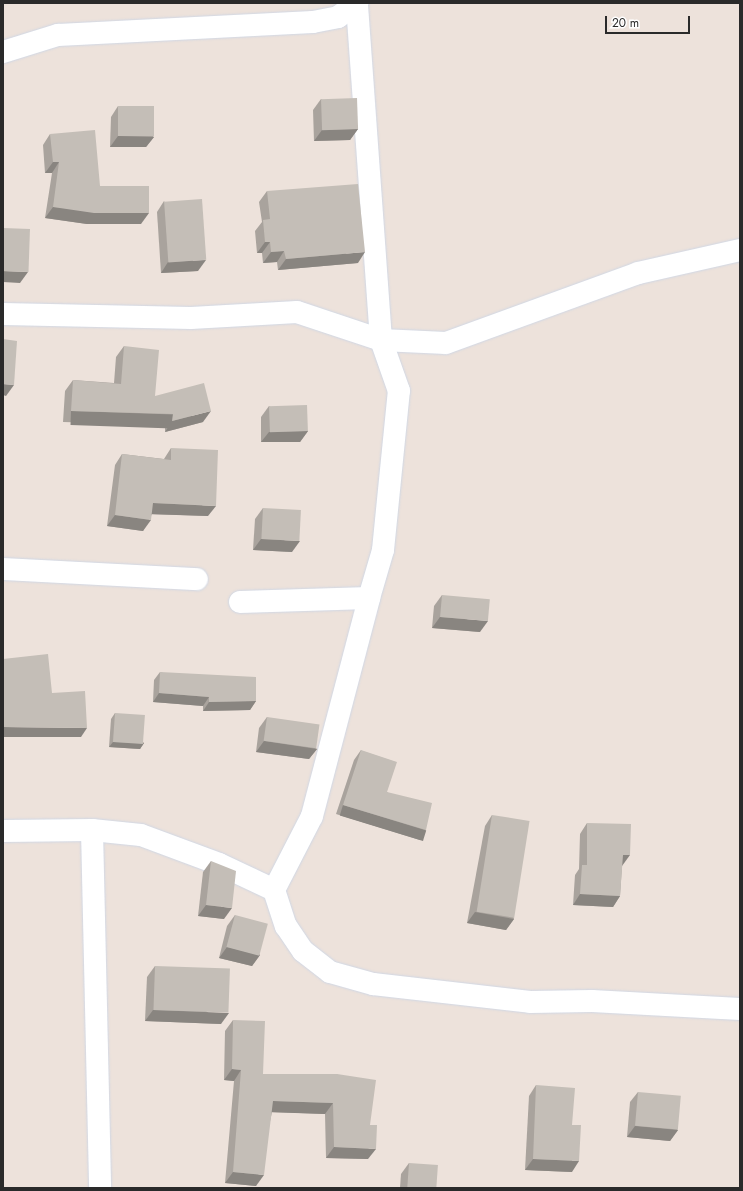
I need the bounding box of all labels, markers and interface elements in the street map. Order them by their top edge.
scale bar [607,8,692,34]
text: 20 m [612,14,639,32]

